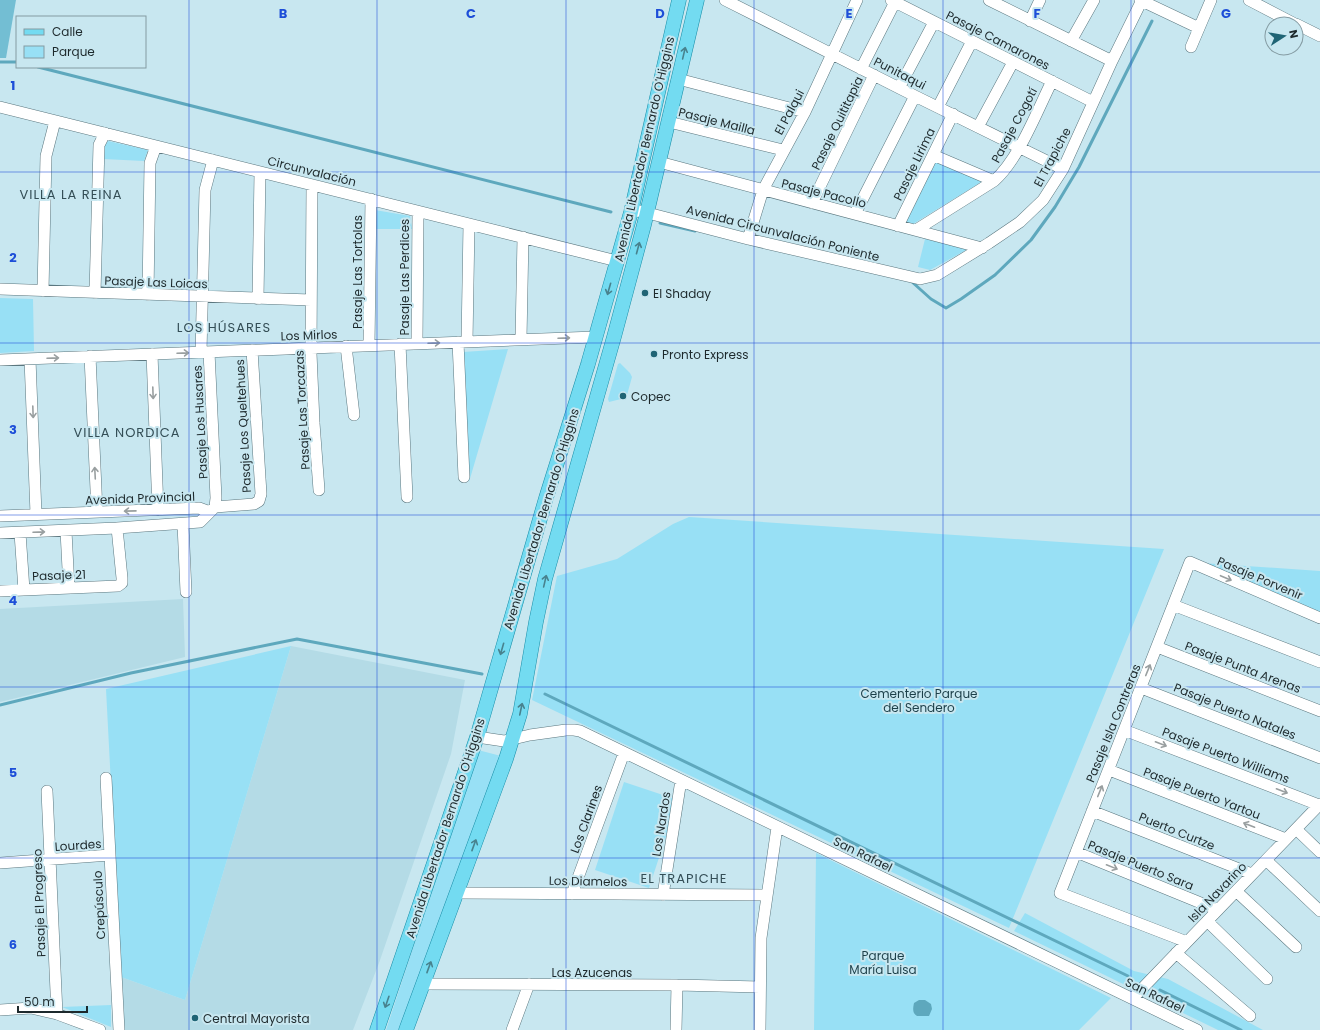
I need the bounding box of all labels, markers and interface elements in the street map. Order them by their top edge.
text: B [279,4,288,23]
text: C [466,4,476,23]
text: D [655,4,665,23]
text: E [845,4,853,23]
text: F [1033,4,1041,23]
text: G [1221,4,1231,23]
street label: Pasaje Camarones [943,6,1053,74]
legend [16,16,146,68]
north arrow [1264,16,1304,56]
text: Calle [52,23,83,40]
text: N [1285,28,1302,40]
street label: Avenida Libertador Bernardo O'Higgins [610,35,678,263]
text: Parque [52,43,95,60]
one-way arrow [681,47,689,60]
street label: Punitaqui [871,53,929,93]
street label: Pasaje Quititapia [807,73,867,173]
text: 1 [11,76,15,95]
street label: Pasaje Cogotí [987,84,1041,166]
street label: El Palqui [770,86,808,138]
street label: Pasaje Mailla [677,103,757,139]
street label: El Trapiche [1029,124,1075,190]
street label: Pasaje Lirima [889,125,939,203]
street label: Circunvalación [266,152,358,190]
street label: Pasaje Pacollo [780,174,868,212]
district label: VILLA LA REINA [20,185,122,204]
street label: Avenida Circunvalación Poniente [685,201,881,265]
street label: Pasaje Las Tortolas [349,215,366,329]
street label: Pasaje Las Perdices [396,219,413,335]
one-way arrow [635,242,643,255]
text: 2 [9,248,17,267]
street label: Pasaje Las Loicas [104,272,208,292]
one-way arrow [605,283,612,296]
place label: El Shaday [653,285,711,302]
marker: El Shaday [640,288,650,298]
district label: LOS HÚSARES [177,318,271,337]
street label: Los Mirlos [280,326,338,344]
one-way arrow [557,334,570,341]
one-way arrow [427,339,440,346]
place label: Pronto Express [662,346,749,363]
one-way arrow [176,349,189,356]
marker: Pronto Express [649,349,659,359]
street label: Pasaje Las Torcazas [290,350,314,470]
one-way arrow [46,354,59,361]
street label: Pasaje Los Queltehues [231,359,255,493]
street label: Pasaje Los Husares [189,365,211,479]
one-way arrow [149,386,157,399]
place label: Copec [631,388,671,405]
marker: Copec [618,391,628,401]
one-way arrow [29,405,36,418]
street label: Avenida Libertador Bernardo O'Higgins [499,406,583,632]
text: 3 [9,420,17,439]
district label: VILLA NORDICA [74,423,180,442]
one-way arrow [92,467,99,480]
street label: Avenida Provincial [85,488,195,508]
one-way arrow [124,507,137,515]
one-way arrow [32,528,45,536]
street label: Pasaje Porvenir [1215,552,1306,604]
street label: Pasaje 21 [32,566,86,584]
one-way arrow [1220,574,1232,582]
one-way arrow [541,575,549,588]
text: 4 [9,591,18,610]
street label: Pasaje Punta Arenas [1182,637,1304,697]
one-way arrow [498,643,505,656]
street label: Pasaje Isla Contreras [1081,661,1145,785]
one-way arrow [1144,665,1152,677]
street label: Pasaje Puerto Natales [1171,679,1299,743]
park label: Cementerio Parque del Sendero [860,685,978,716]
one-way arrow [518,703,526,716]
street label: Avenida Libertador Bernardo O'Higgins [401,716,489,940]
street label: Pasaje Puerto Williams [1160,723,1292,787]
one-way arrow [1154,741,1166,749]
text: 5 [9,763,17,782]
street label: Pasaje Puerto Yartou [1141,763,1263,823]
street label: Los Clarines [566,783,606,855]
one-way arrow [1097,786,1105,798]
one-way arrow [1276,787,1288,795]
street label: Los Nardos [647,790,675,858]
street label: Puerto Curtze [1136,808,1218,854]
one-way arrow [1244,821,1256,829]
street label: San Rafael [831,832,895,876]
street label: Lourdes [54,835,102,855]
street label: Pasaje Puerto Sara [1086,836,1196,894]
one-way arrow [471,840,479,852]
street label: Pasaje El Progreso [29,848,49,957]
street label: Isla Navarino [1184,858,1250,926]
one-way arrow [1106,864,1118,871]
district label: EL TRAPICHE [641,869,727,888]
street label: Crepúsculo [89,870,109,940]
street label: Los Diamelos [549,872,627,890]
text: 6 [9,935,17,954]
park label: Parque María Luisa [849,947,917,978]
one-way arrow [426,961,433,974]
street label: Las Azucenas [552,964,632,981]
street label: San Rafael [1123,973,1187,1017]
scale bar [18,988,87,1014]
text: 50 m [24,993,55,1010]
one-way arrow [383,995,390,1008]
place label: Central Mayorista [203,1010,310,1027]
marker: Central Mayorista [190,1013,200,1023]

